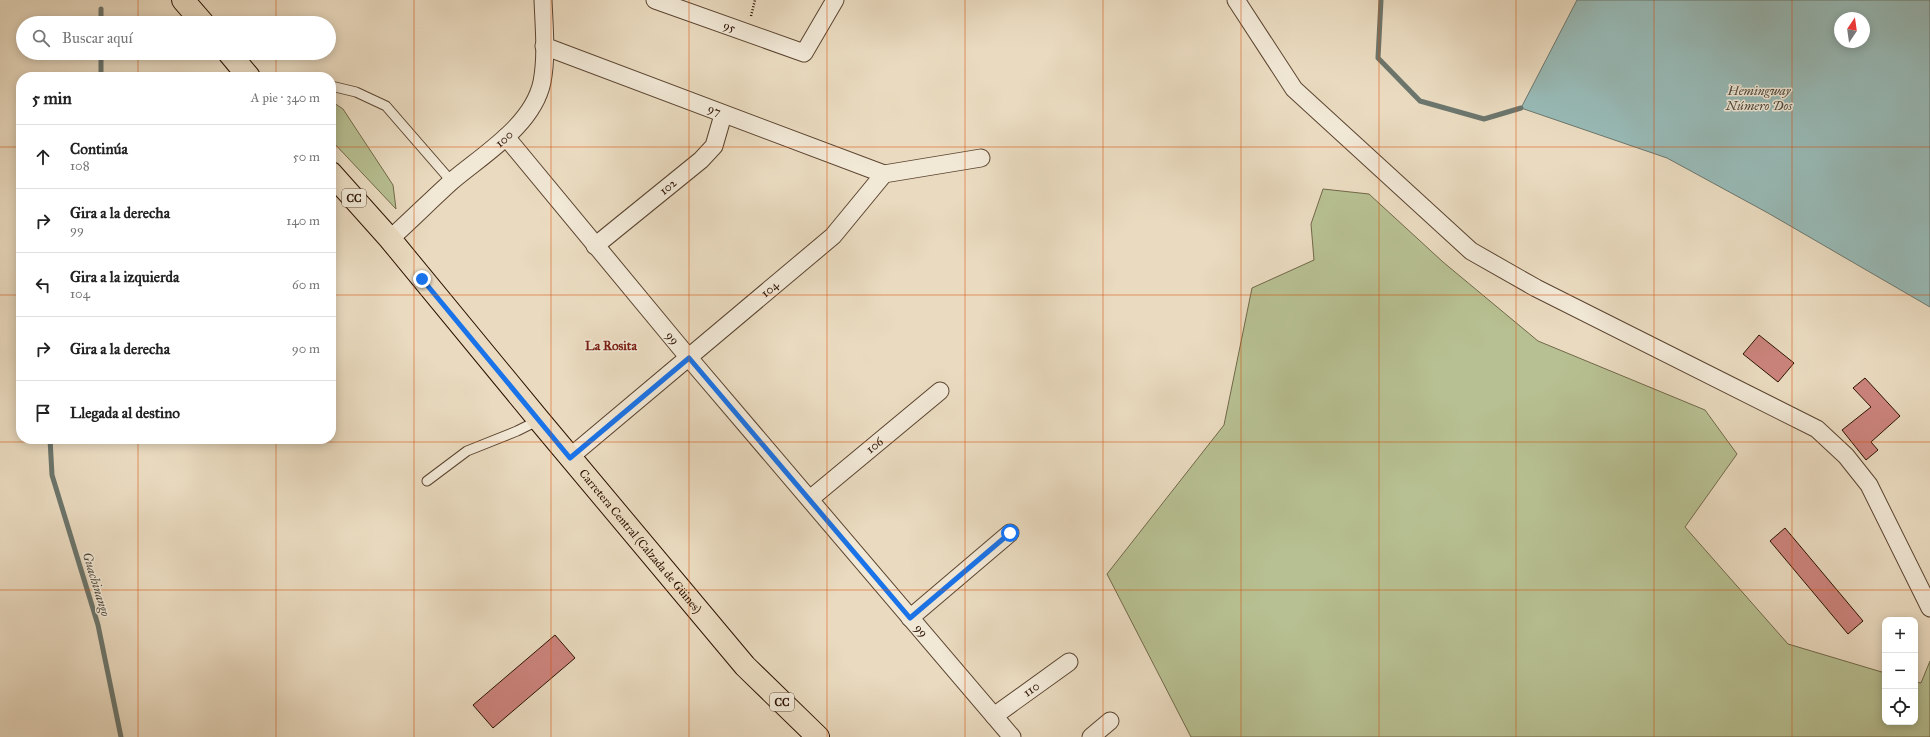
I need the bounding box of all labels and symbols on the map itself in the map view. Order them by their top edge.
north arrow [1834,12,1870,48]
street label: 95 [721,18,738,35]
water label: Hemingway Número Dos [1725,83,1792,114]
street label: 97 [706,101,723,119]
street label: 100 [493,127,516,150]
street label: 102 [657,176,679,198]
road number: CC [342,189,366,207]
route end [413,270,431,288]
street label: 104 [758,278,782,300]
street label: 99 [663,329,682,347]
district label: La Rosita [585,338,637,354]
street label: 106 [863,434,887,456]
street label: Carretera Central (Calzada de Güines) [576,466,705,616]
route start [1001,524,1019,542]
water label: Guachinango [79,550,113,619]
street label: 99 [912,621,931,640]
street label: 110 [1021,679,1042,700]
road number: CC [770,693,794,711]

